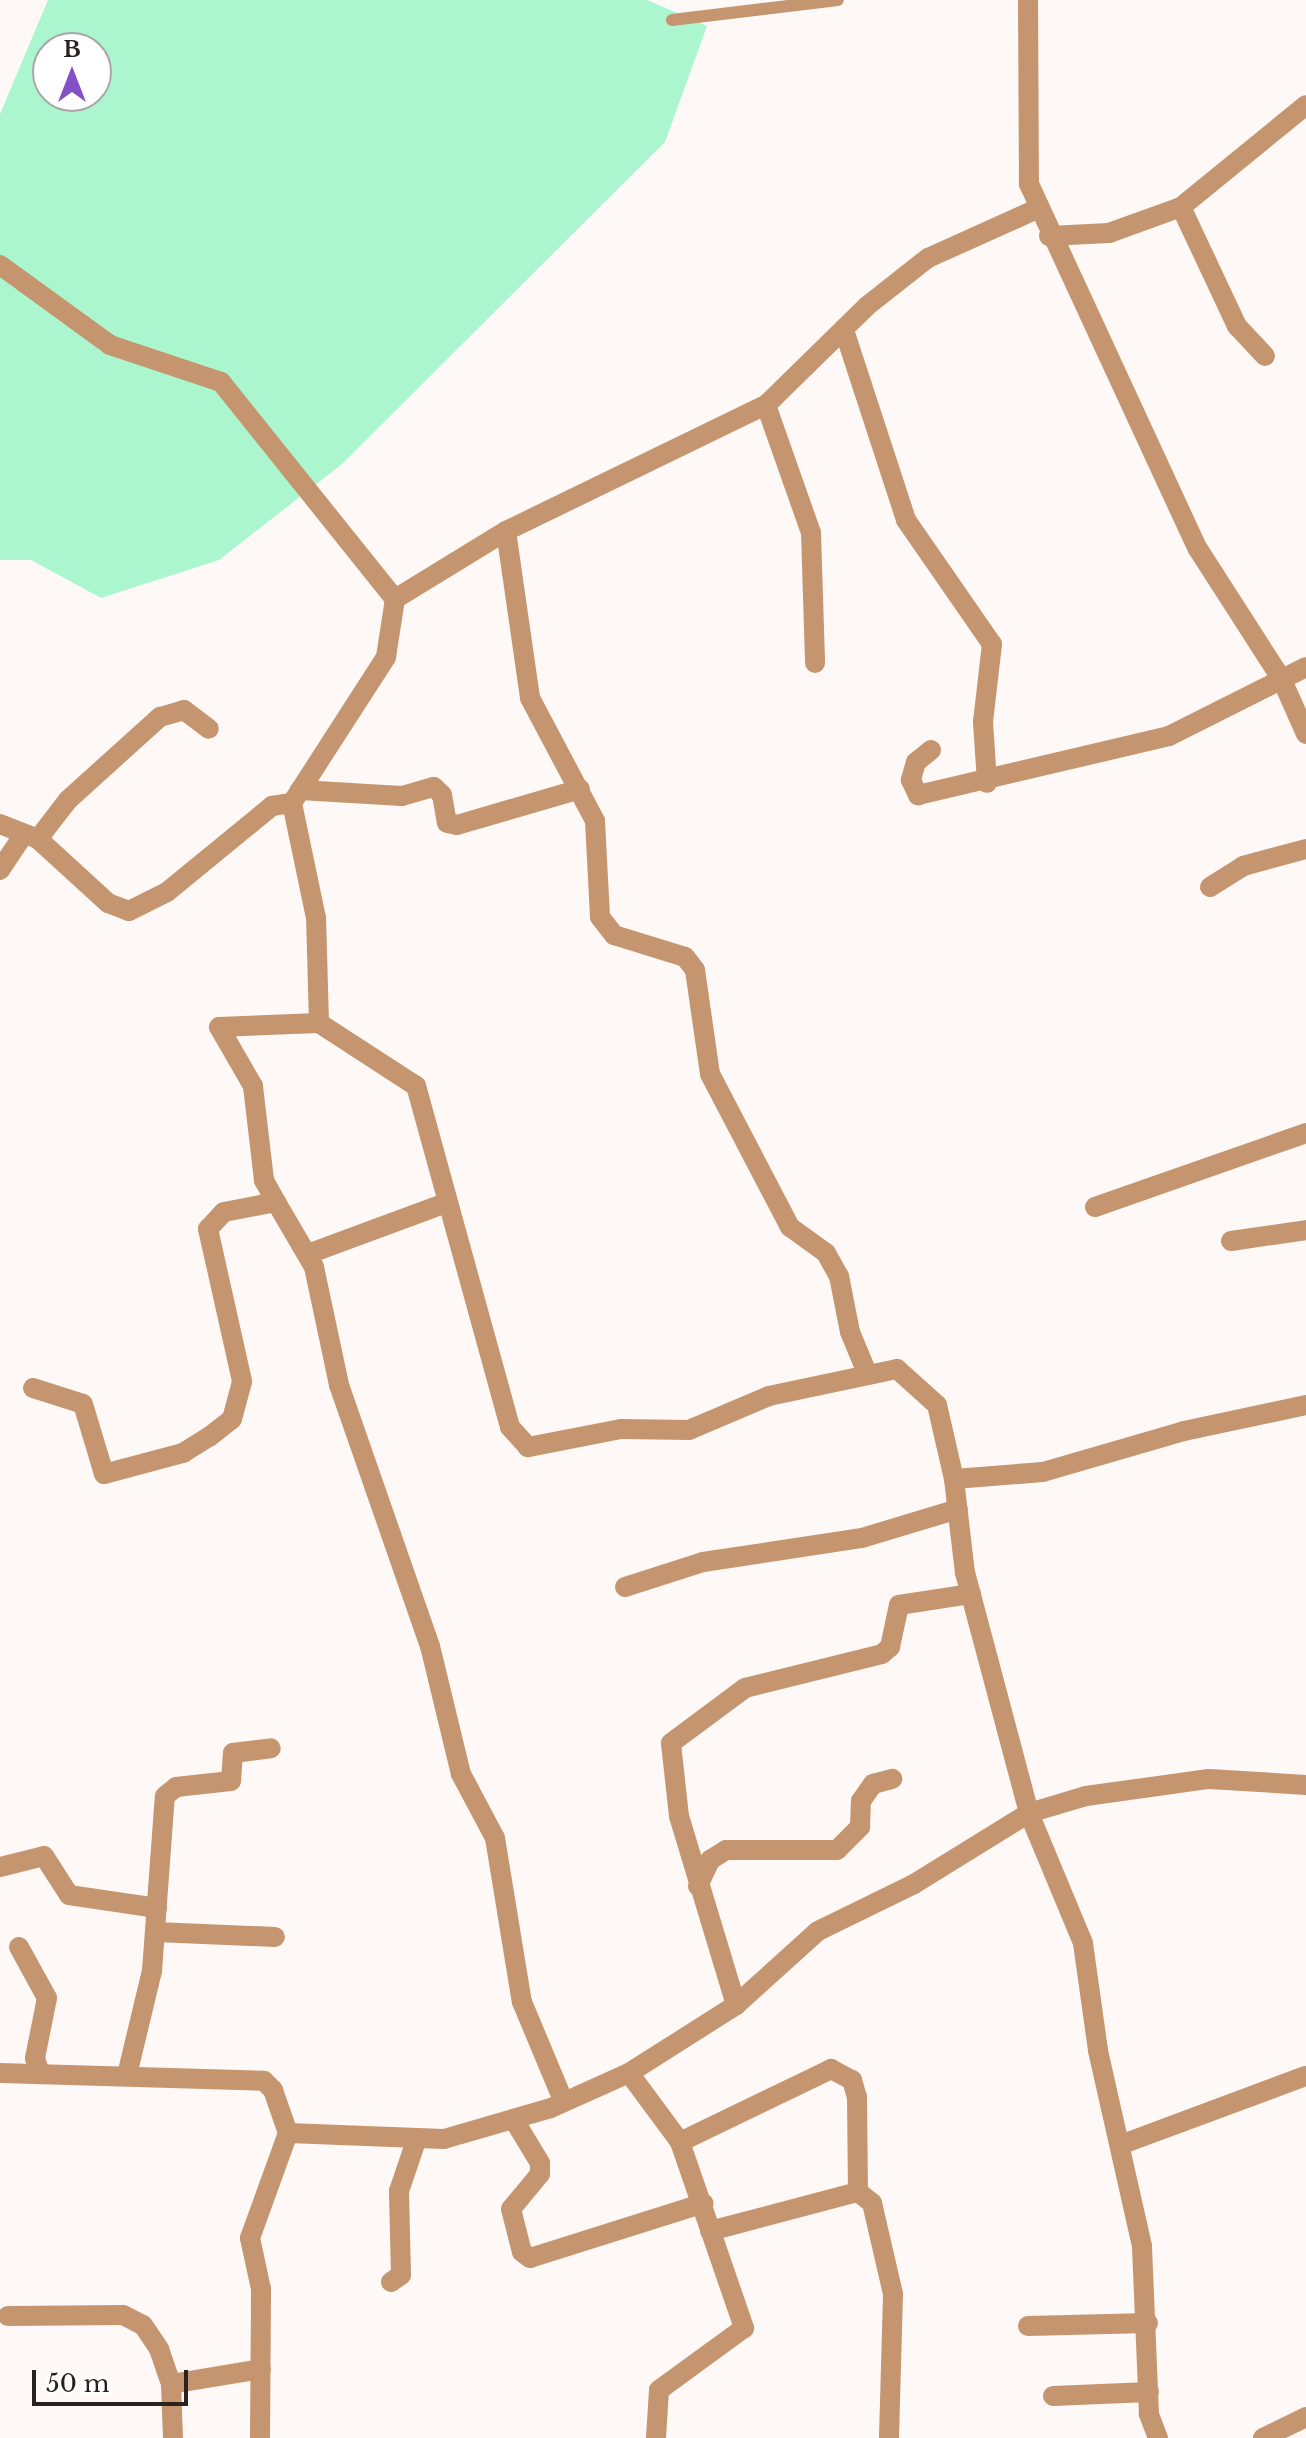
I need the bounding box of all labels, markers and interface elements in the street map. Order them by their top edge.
north arrow [32,32,112,112]
text: B [63,36,81,63]
scale bar [36,2354,192,2404]
text: 50 m [46,2369,109,2398]

